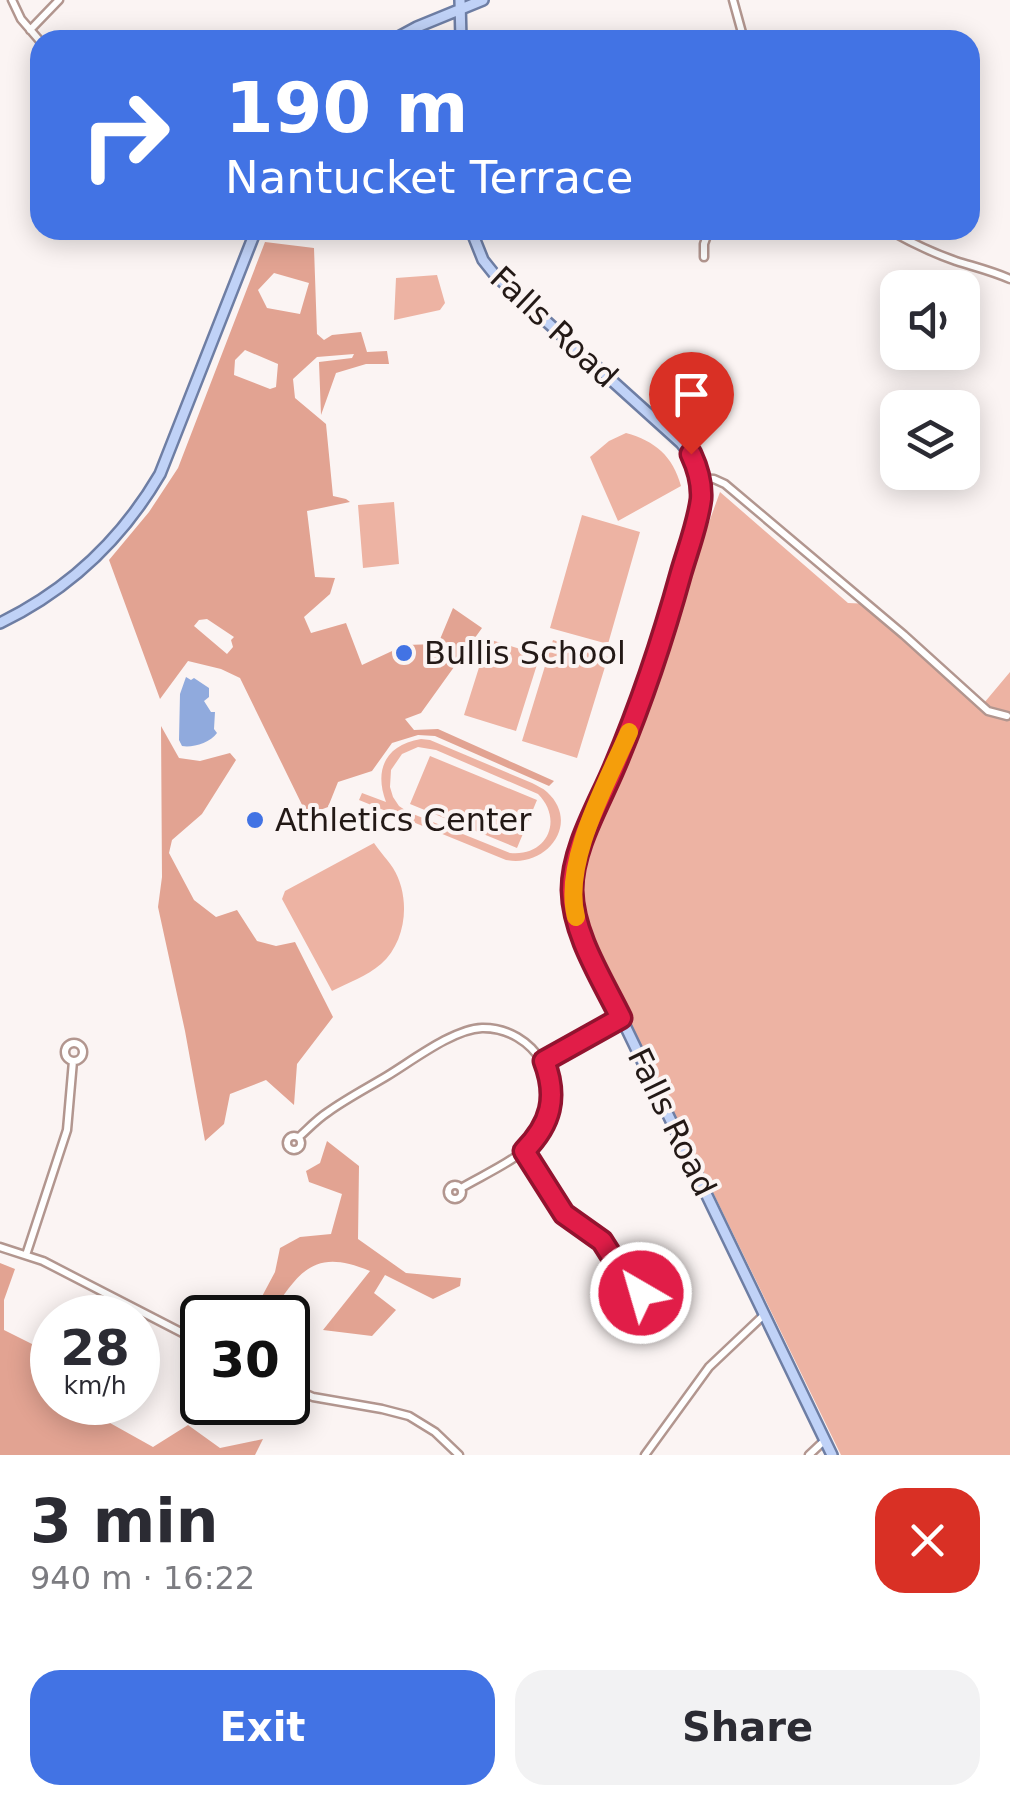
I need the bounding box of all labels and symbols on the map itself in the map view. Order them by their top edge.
street label: Falls Road [483,259,625,395]
pin [649,352,734,455]
place label: Bullis School [424,634,626,672]
marker: Bullis School [393,642,415,664]
place label: Athletics Center [275,801,532,839]
marker: Athletics Center [244,809,266,831]
street label: Falls Road [620,1042,724,1202]
position arrow [589,1241,693,1345]
speed limit sign: 30 [180,1295,310,1425]

